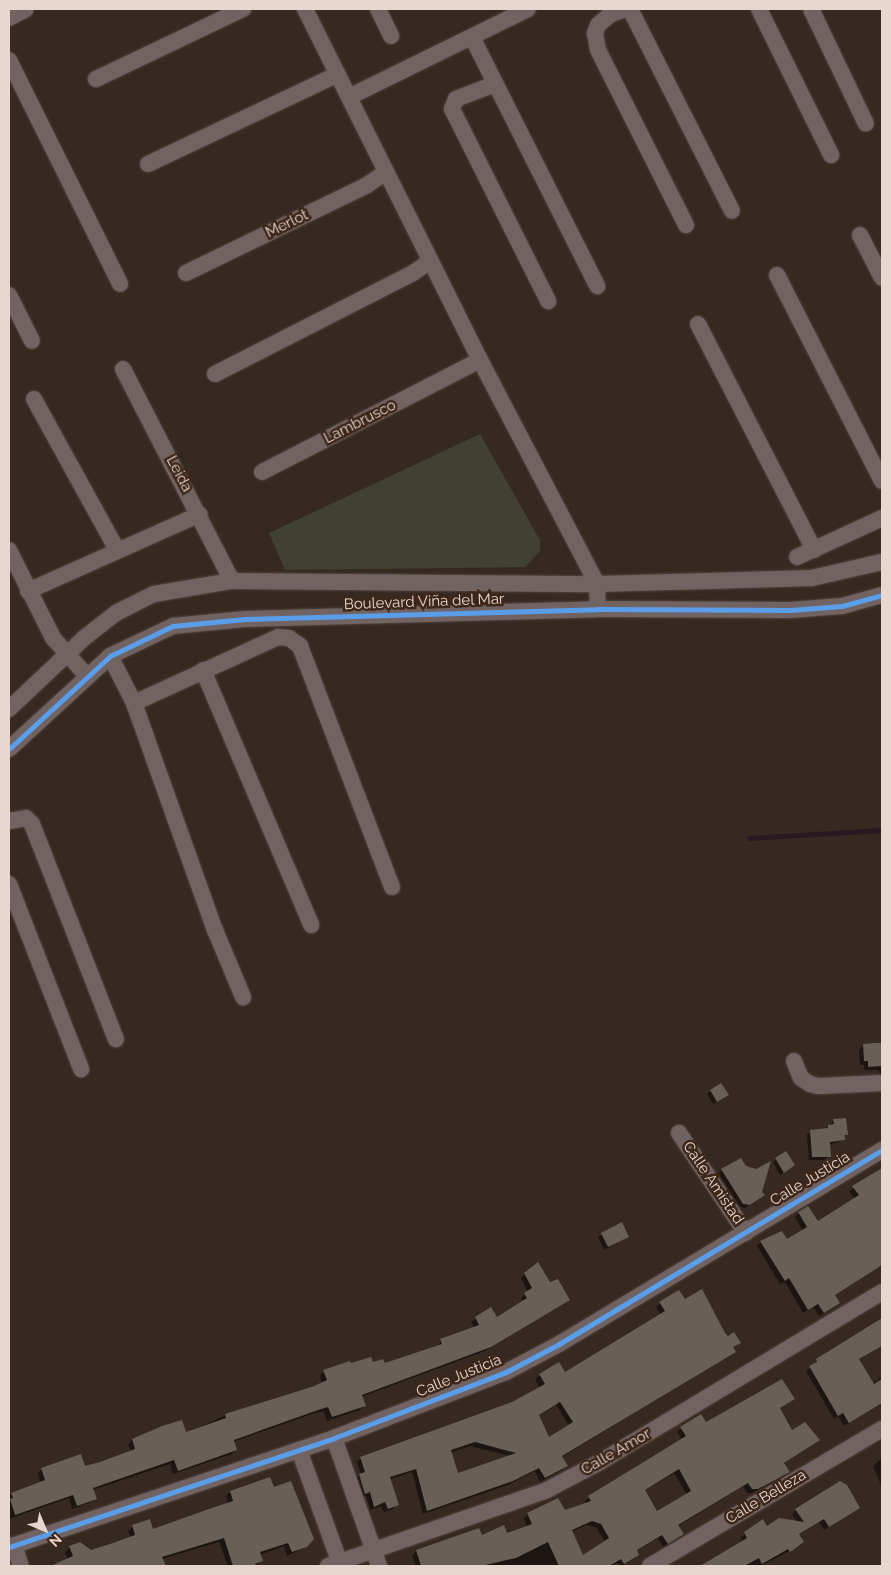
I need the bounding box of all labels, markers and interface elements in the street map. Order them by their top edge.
street label: Merlot [263,206,311,242]
street label: Lambrusco [321,396,399,448]
street label: Leida [162,453,196,495]
street label: Boulevard Viña del Mar [343,590,505,614]
street label: Calle Amistad [679,1138,747,1228]
street label: Calle Justicia [767,1148,853,1210]
street label: Calle Justicia [414,1351,504,1401]
street label: Calle Amor [578,1425,654,1479]
street label: Calle Belleza [723,1466,809,1528]
north arrow [20,1505,70,1555]
text: N [46,1531,65,1550]

